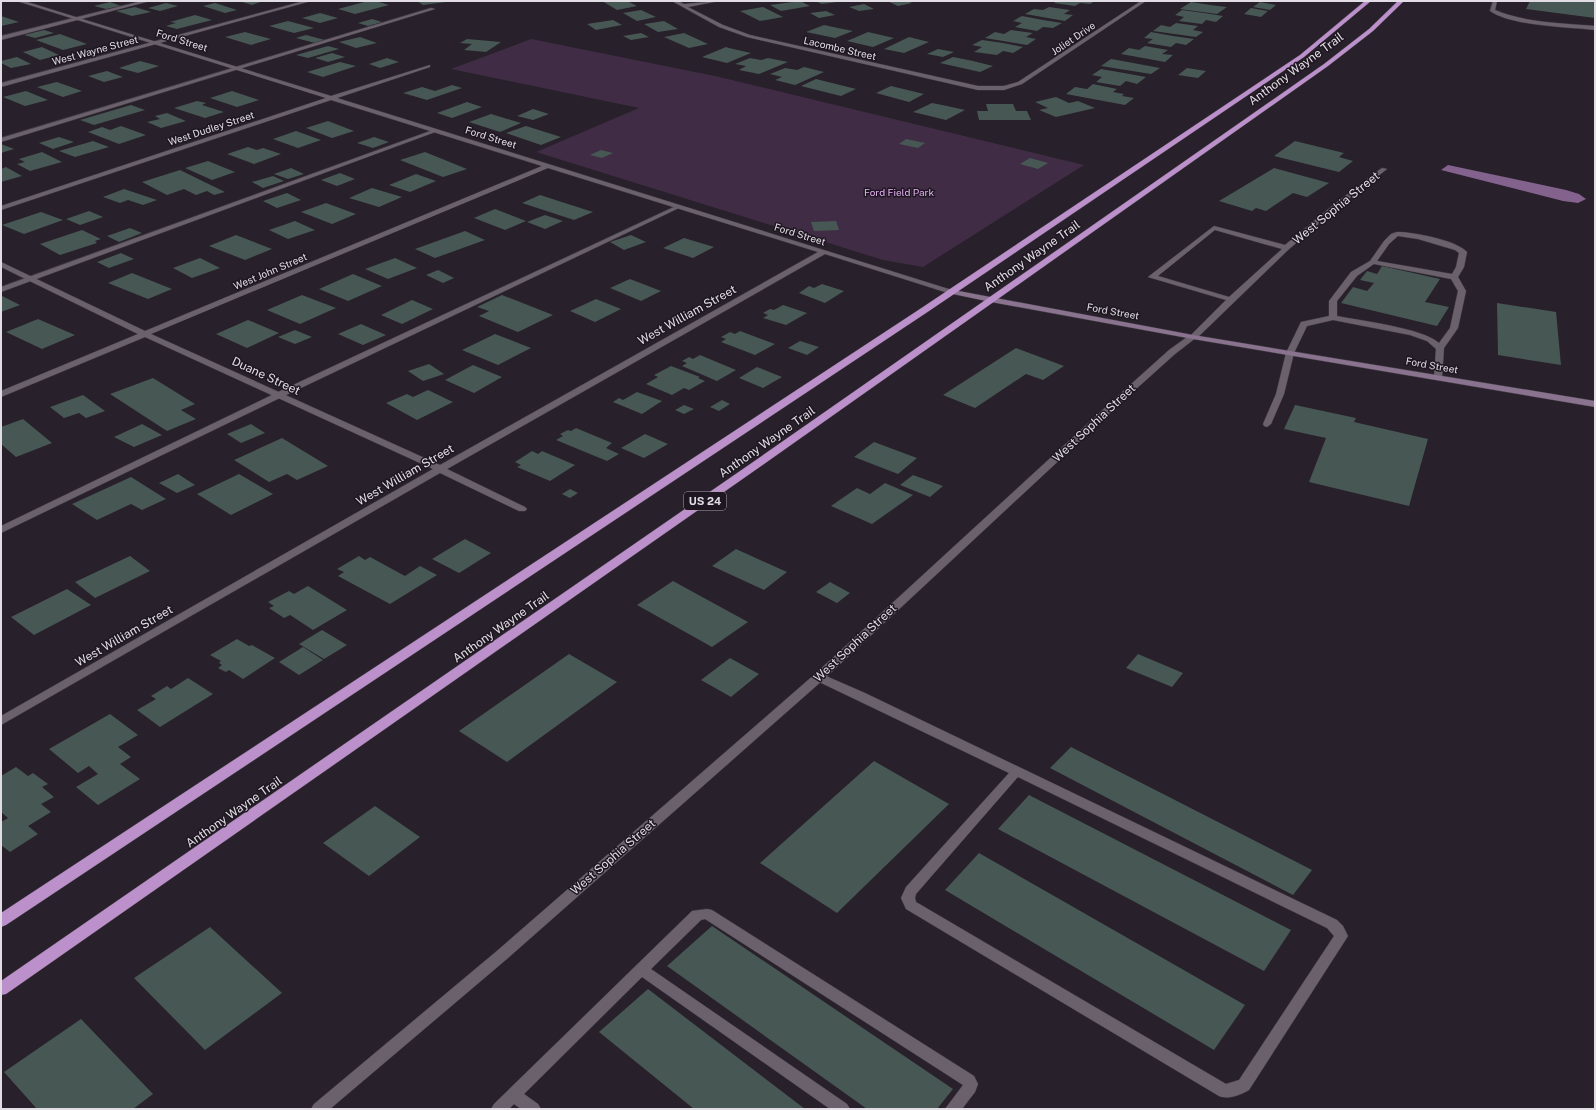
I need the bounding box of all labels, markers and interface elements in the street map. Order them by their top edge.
street label: Joliet Drive [1049,19,1098,57]
street label: Ford Street [155,27,209,53]
street label: Anthony Wayne Trail [1246,30,1347,108]
street label: West Wayne Street [51,33,139,67]
street label: Lacombe Street [803,34,878,62]
street label: West Dudley Street [166,108,256,148]
street label: Ford Street [464,124,518,150]
street label: West Sophia Street [1290,168,1382,247]
park label: Ford Field Park [864,186,935,198]
street label: Anthony Wayne Trail [981,217,1083,294]
street label: Ford Street [773,221,827,247]
street label: West John Street [231,250,309,292]
street label: West William Street [635,282,739,348]
street label: Ford Street [1086,300,1140,322]
street label: Duane Street [230,354,303,398]
street label: Ford Street [1405,354,1459,376]
street label: West Sophia Street [1050,381,1138,465]
street label: Anthony Wayne Trail [716,403,818,480]
street label: West William Street [354,441,457,509]
road number: US 24 [684,492,726,510]
street label: Anthony Wayne Trail [450,588,552,665]
street label: West Sophia Street [811,601,899,685]
street label: West William Street [73,602,176,670]
street label: Anthony Wayne Trail [183,773,285,850]
street label: West Sophia Street [568,816,658,898]

